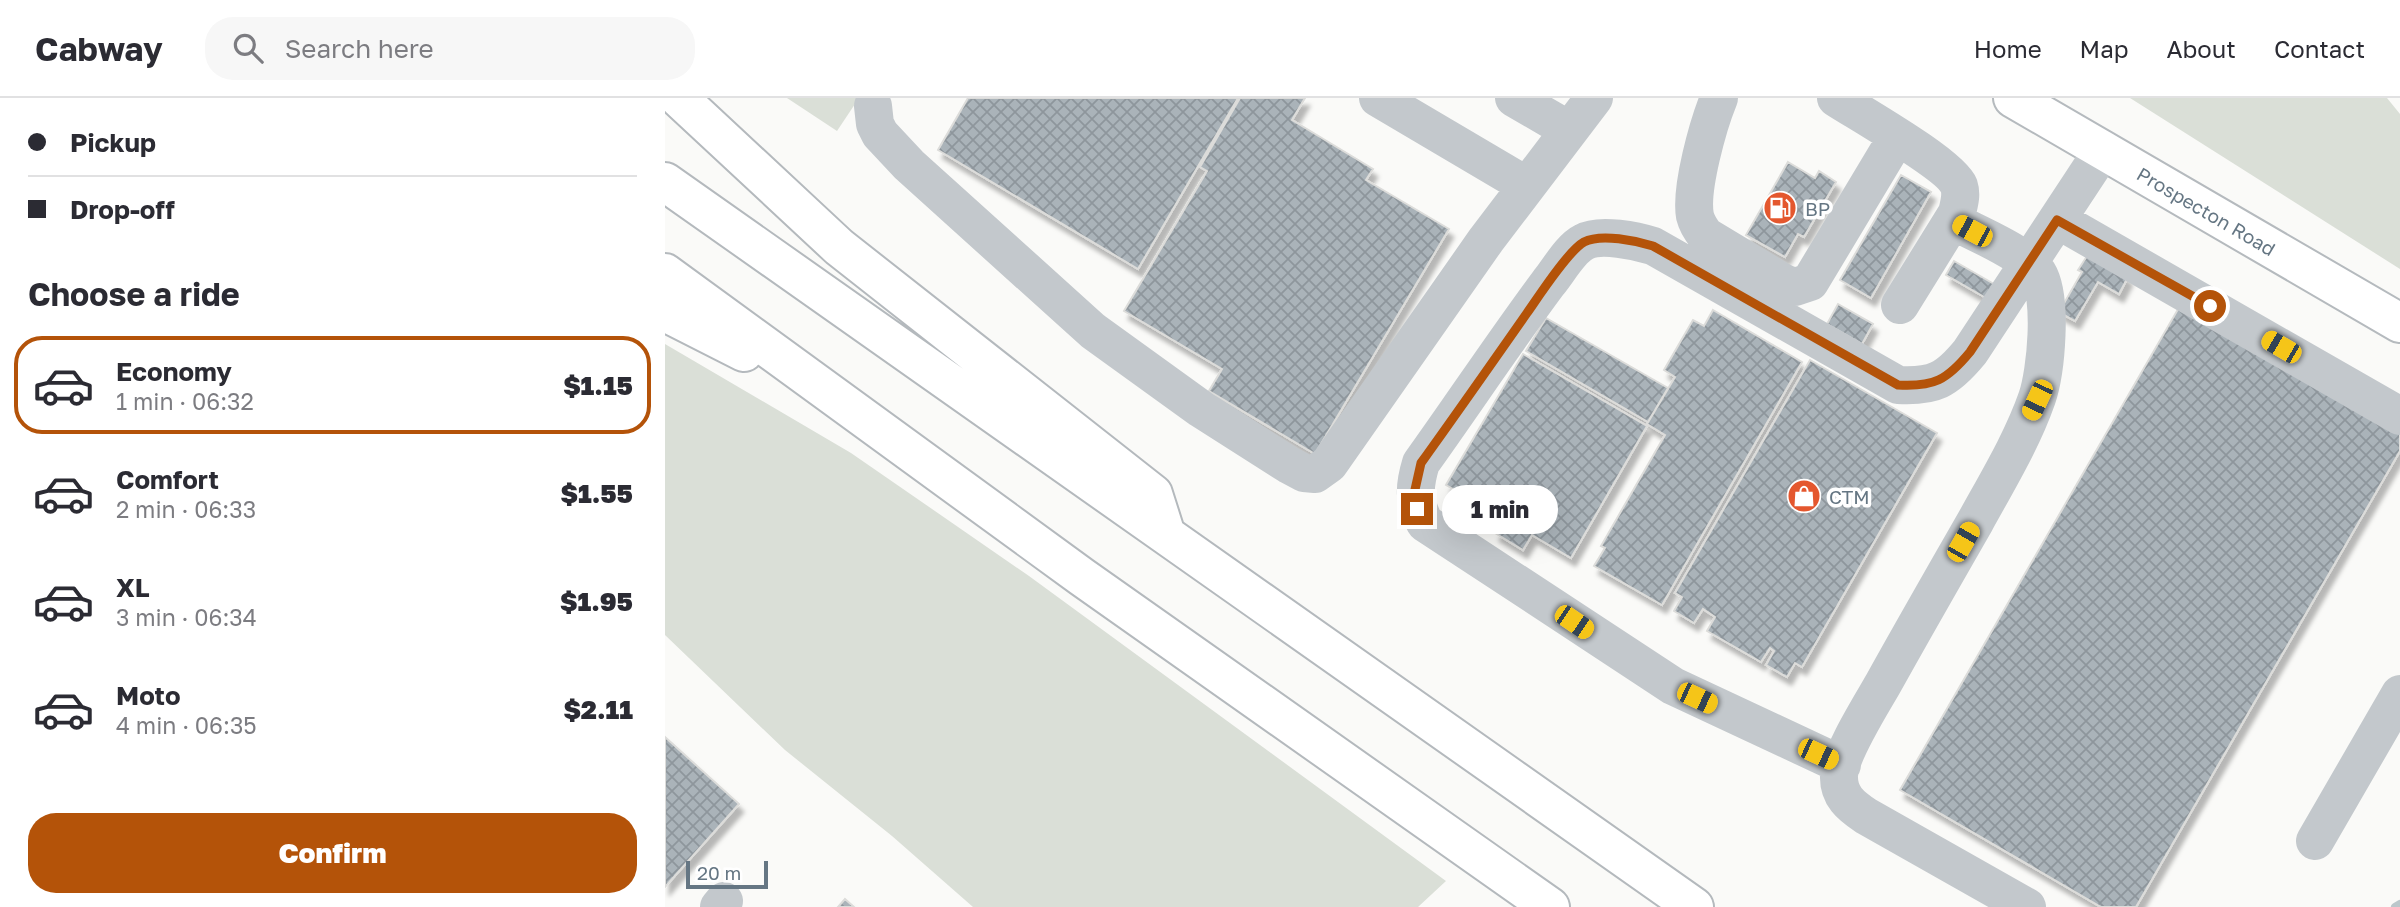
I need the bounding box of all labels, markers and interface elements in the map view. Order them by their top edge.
search box [205,17,695,80]
text: Cabway [35,29,163,68]
icon: search [229,29,267,67]
text: Search here [285,33,434,64]
text: Home [1974,34,2042,63]
text: Map [2080,34,2129,63]
text: About [2167,34,2236,63]
text: Contact [2274,34,2365,63]
text: Pickup [70,127,156,158]
street label: Prospecton Road [2133,161,2280,260]
fuel station icon: BP [1761,189,1799,227]
text: Drop-off [70,194,175,225]
place label: BP [1805,197,1830,220]
car [1949,212,1996,250]
text: Choose a ride [28,275,240,313]
route start [2194,290,2226,322]
car [2258,327,2305,367]
icon: car [32,354,95,417]
text: Economy [116,356,232,387]
text: $1.15 [563,370,633,401]
car [2019,377,2056,423]
text: 1 min · 06:32 [116,387,254,415]
icon: car [32,462,95,525]
text: Comfort [116,464,219,495]
shop icon: CTM [1785,477,1823,515]
text: $1.55 [561,478,633,509]
callout: 1 min [1441,484,1557,534]
place label: CTM [1829,485,1870,508]
route end [1401,493,1433,525]
text: 2 min · 06:33 [116,495,256,523]
text: 1 min [1471,495,1529,523]
car [1944,519,1983,565]
icon: car [32,570,95,633]
text: XL [116,572,150,603]
text: $1.95 [560,586,633,617]
car [1551,602,1598,642]
text: 3 min · 06:34 [116,603,257,631]
icon: car [32,678,95,741]
text: Moto [116,680,181,711]
car [1674,680,1721,716]
text: $2.11 [563,694,633,725]
text: 4 min · 06:35 [116,711,257,739]
car [1795,736,1842,772]
button: Confirm [28,813,637,893]
scale bar [686,858,768,890]
text: 20 m [697,861,741,884]

